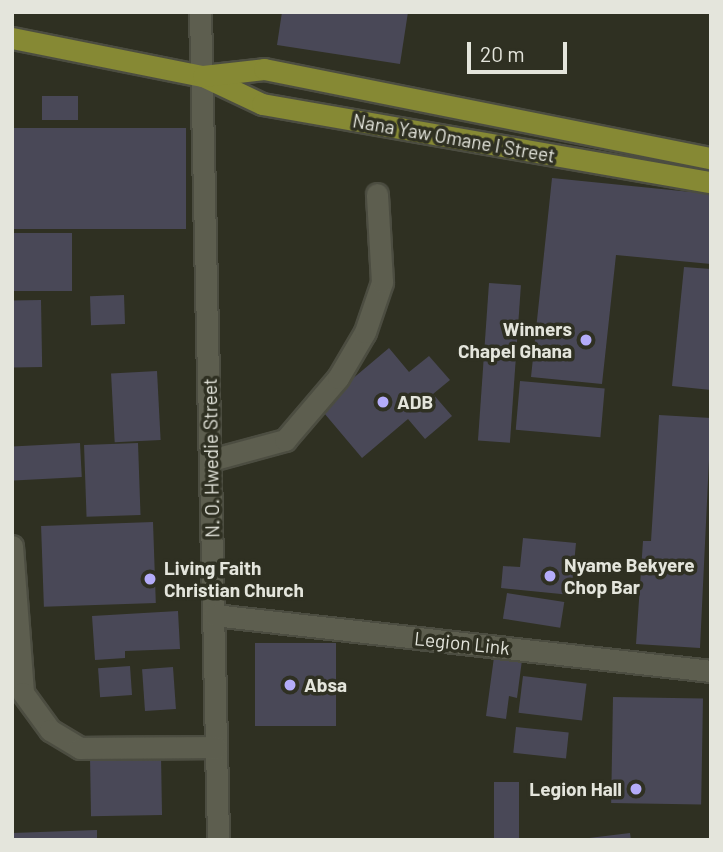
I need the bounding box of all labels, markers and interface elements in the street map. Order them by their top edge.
scale bar [471,28,571,72]
text: 20 m [480,41,525,66]
street label: Nana Yaw Omane I Street [351,109,557,167]
place label: Winners Chapel Ghana [458,318,572,362]
marker: Winners Chapel Ghana [578,332,594,348]
street label: N. O. Hwedie Street [198,378,224,538]
place label: ADB [397,391,433,413]
marker: ADB [375,394,391,410]
place label: Nyame Bekyere Chop Bar [564,554,695,598]
place label: Living Faith Christian Church [164,557,304,601]
marker: Nyame Bekyere Chop Bar [542,568,558,584]
marker: Living Faith Christian Church [142,571,158,587]
street label: Legion Link [413,627,511,659]
place label: Absa [304,674,347,696]
marker: Absa [282,677,298,693]
place label: Legion Hall [529,778,622,800]
marker: Legion Hall [628,781,644,797]

